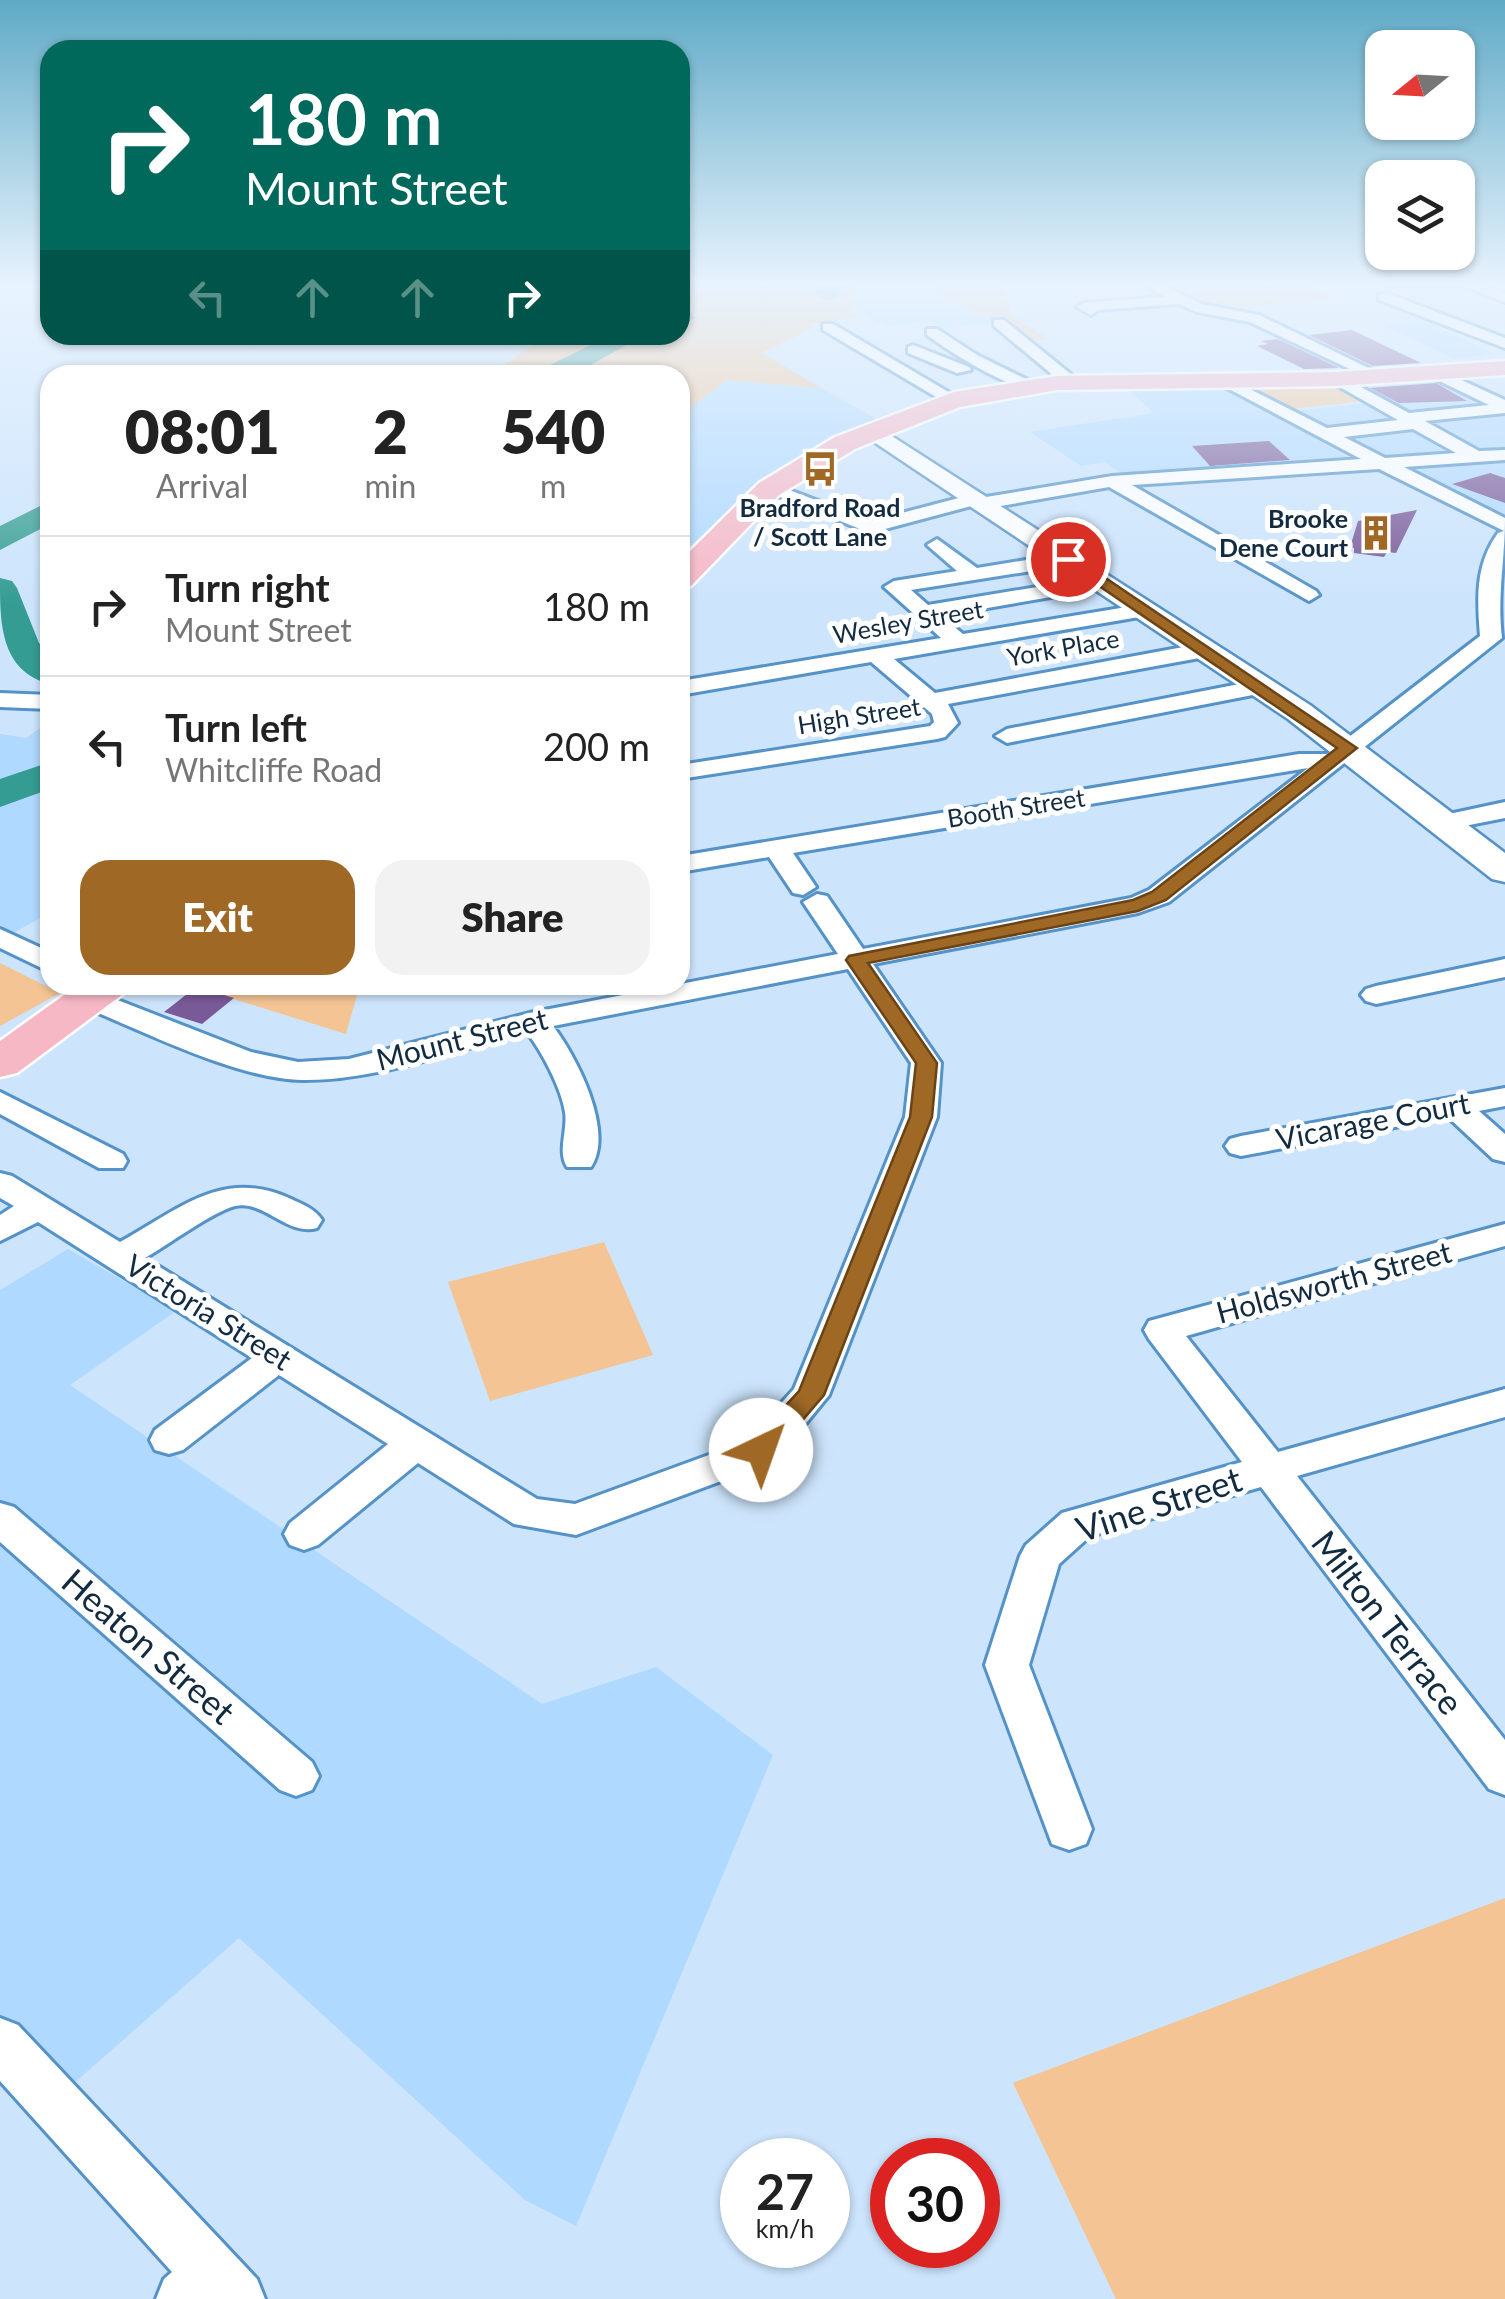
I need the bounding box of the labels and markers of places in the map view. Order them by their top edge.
bus stop icon: Bradford Road / Scott Lane [801,450,839,488]
place label: Bradford Road / Scott Lane [740,492,900,551]
place label: Brooke Dene Court [1219,503,1349,562]
building icon: Brooke Dene Court [1357,514,1395,552]
pin [1026,517,1111,602]

